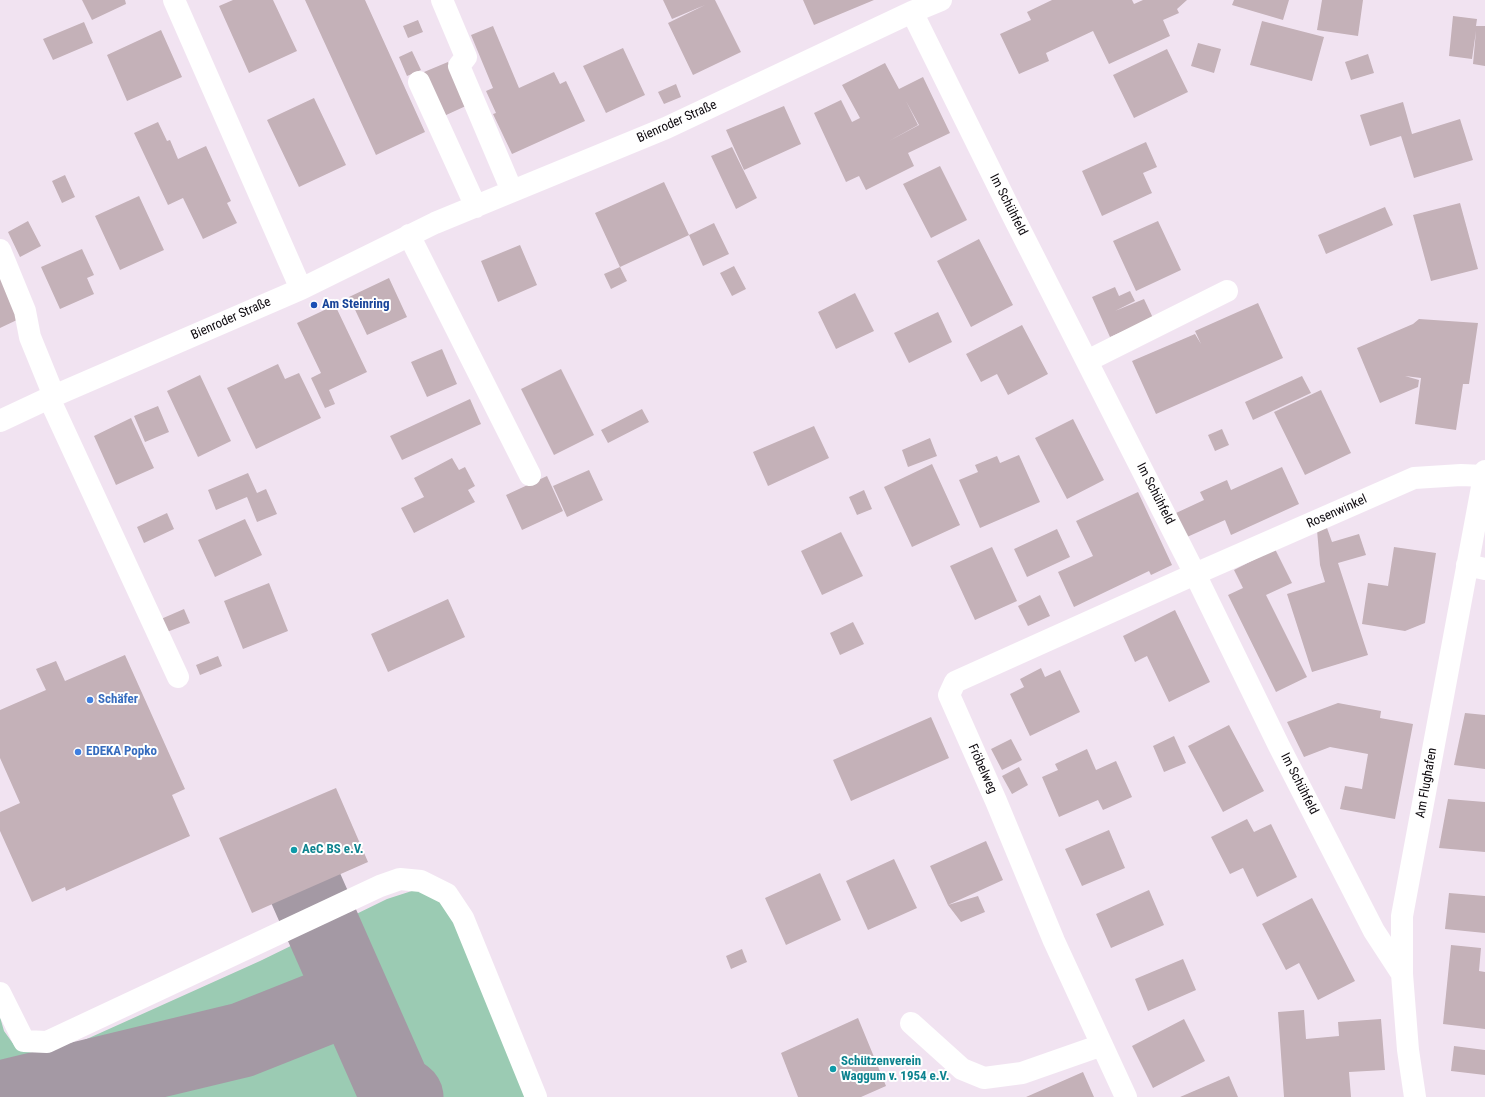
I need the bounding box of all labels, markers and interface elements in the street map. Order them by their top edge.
street label: Bienroder Straße [635,97,719,147]
street label: Im Schühfeld [986,172,1030,238]
street label: Bienroder Straße [189,294,273,344]
place label: Am Steinring [322,297,390,313]
marker: Am Steinring [309,300,319,310]
street label: Im Schühfeld [1133,461,1177,527]
street label: Rosenwinkel [1304,492,1370,532]
place label: Schäfer [98,692,138,708]
marker: Schäfer [85,695,95,705]
street label: Fröbelweg [964,742,1000,796]
place label: EDEKA Popko [86,744,157,760]
marker: EDEKA Popko [73,747,83,757]
street label: Am Flughafen [1413,747,1441,819]
street label: Im Schühfeld [1277,751,1321,817]
place label: AeC BS e.V. [302,842,364,858]
marker: AeC BS e.V. [289,845,299,855]
place label: Schützenverein Waggum v. 1954 e.V. [841,1054,950,1085]
marker: Schützenverein Waggum v. 1954 e.V. [828,1064,838,1074]

